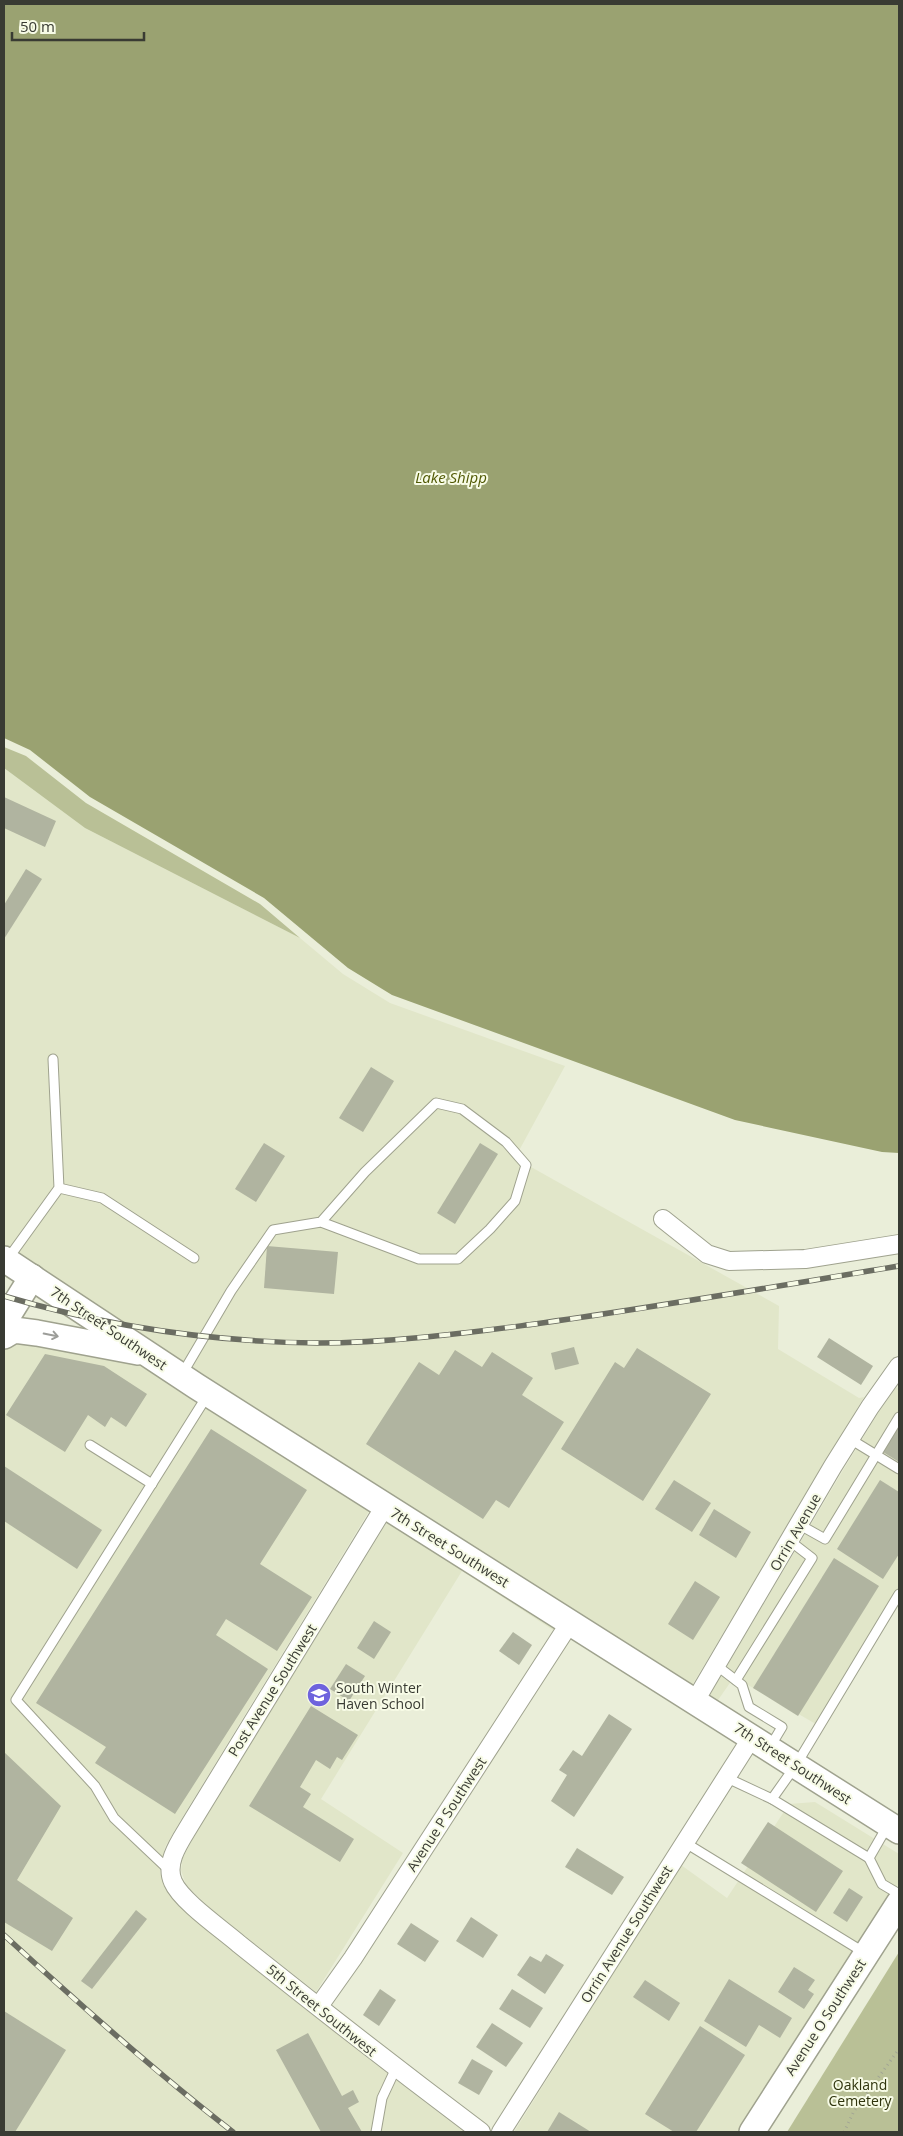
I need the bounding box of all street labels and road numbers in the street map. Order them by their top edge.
street label: 7th Street Southwest [47,1282,171,1374]
street label: Orrin Avenue [765,1490,825,1574]
street label: 7th Street Southwest [387,1503,513,1591]
street label: Post Avenue Southwest [223,1620,321,1760]
street label: 7th Street Southwest [731,1718,855,1808]
street label: Avenue P Southwest [402,1753,490,1875]
street label: Orrin Avenue Southwest [576,1861,676,2007]
street label: Avenue O Southwest [780,1955,870,2079]
street label: 5th Street Southwest [263,1960,381,2060]

